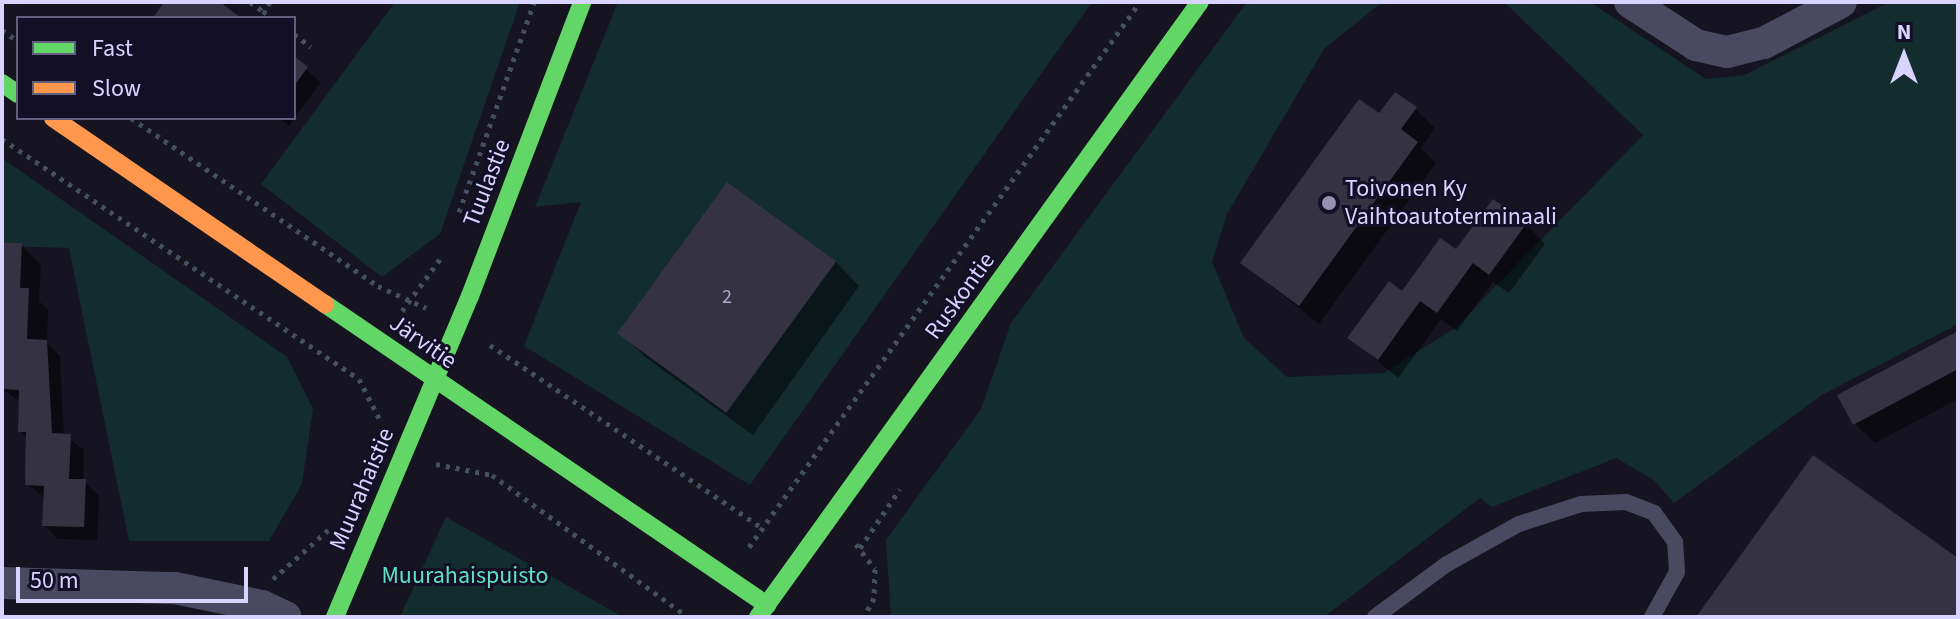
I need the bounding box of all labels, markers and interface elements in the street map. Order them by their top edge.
legend [16,16,296,120]
north arrow [1864,16,1944,96]
text: N [1897,16,1911,48]
text: Fast [92,31,133,66]
text: Slow [92,71,141,106]
street label: Tuulastie [457,135,517,231]
place label: Toivonen Ky Vaihtoautoterminaali [1345,175,1557,231]
marker: Toivonen Ky Vaihtoautoterminaali [1320,194,1338,212]
street label: Ruskontie [919,247,1001,345]
house number: 2 [722,285,732,309]
street label: Järvitie [384,309,462,375]
street label: Muurahaistie [323,424,401,554]
scale bar [20,551,252,601]
park label: Muurahaispuisto [381,562,549,590]
text: 50 m [30,563,79,598]

